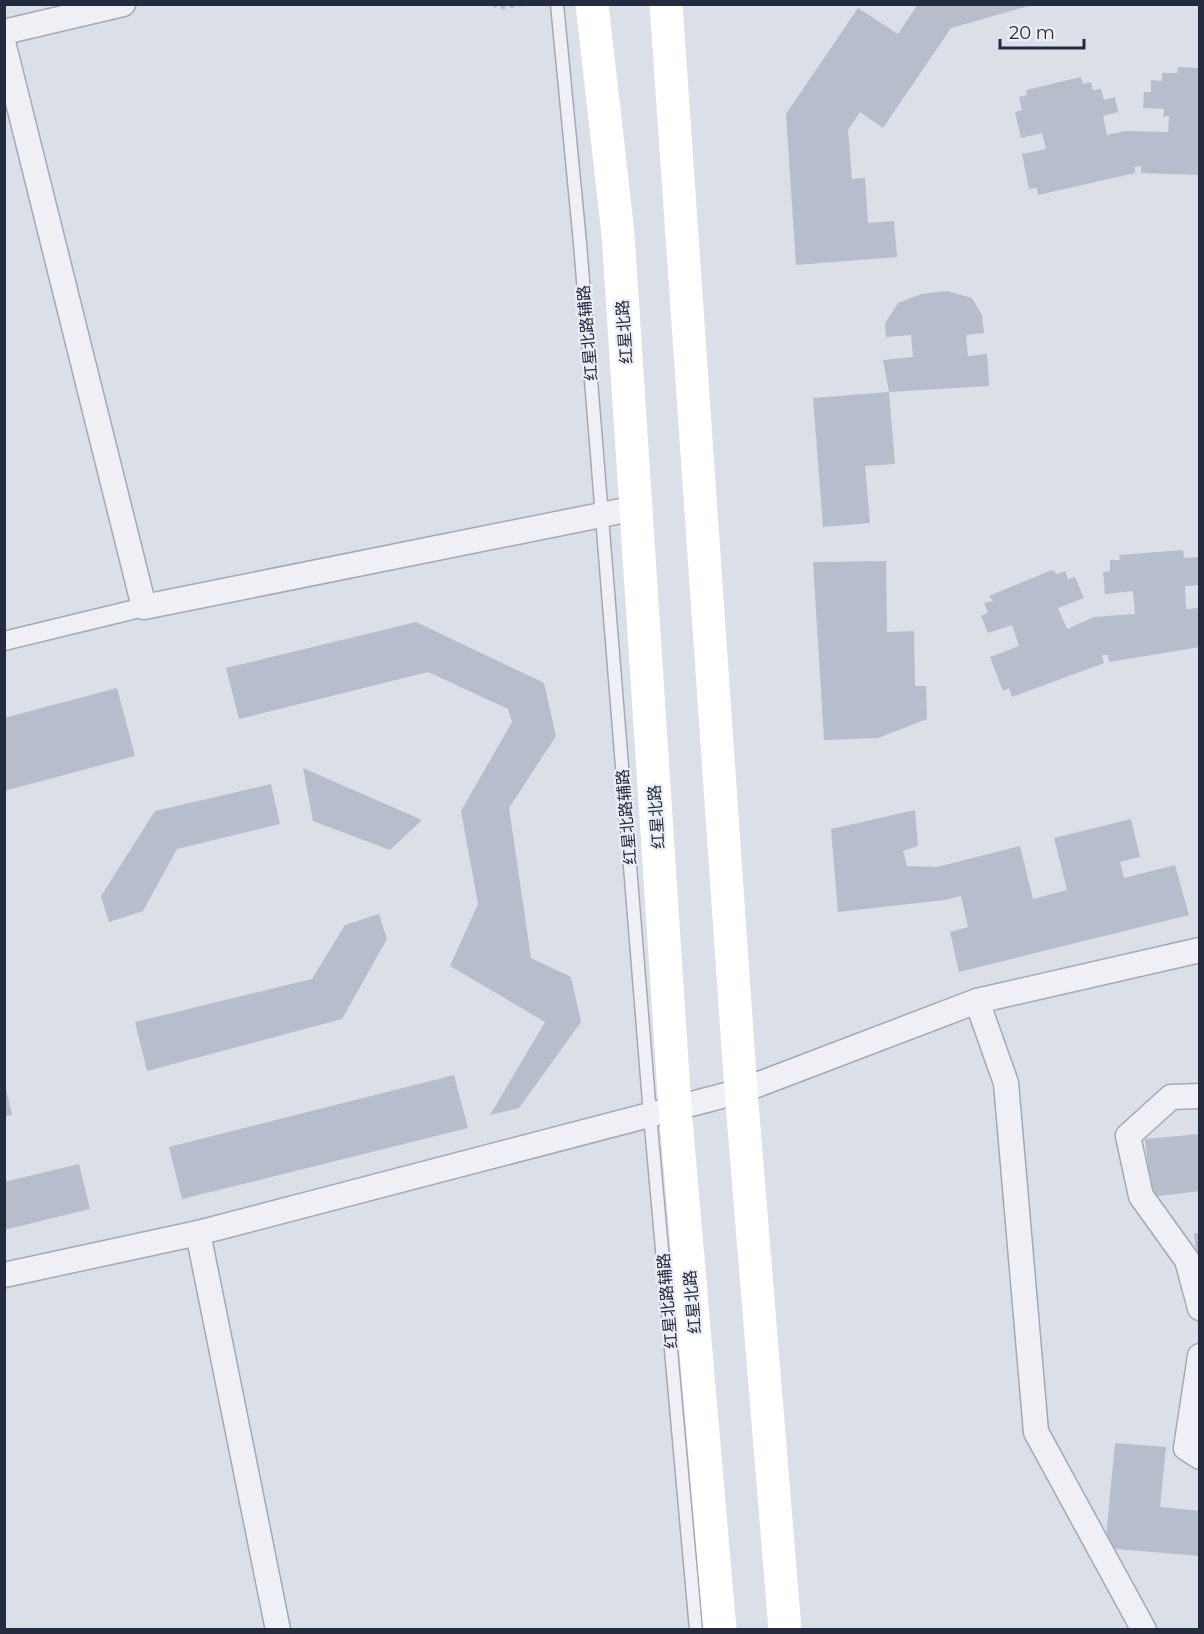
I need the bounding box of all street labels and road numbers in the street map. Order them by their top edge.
street label: 红星北路辅路 [574,284,601,382]
street label: 红星北路 [613,299,636,365]
street label: 红星北路辅路 [613,768,640,866]
street label: 红星北路 [645,784,668,850]
street label: 红星北路辅路 [654,1252,681,1350]
street label: 红星北路 [680,1269,705,1335]

